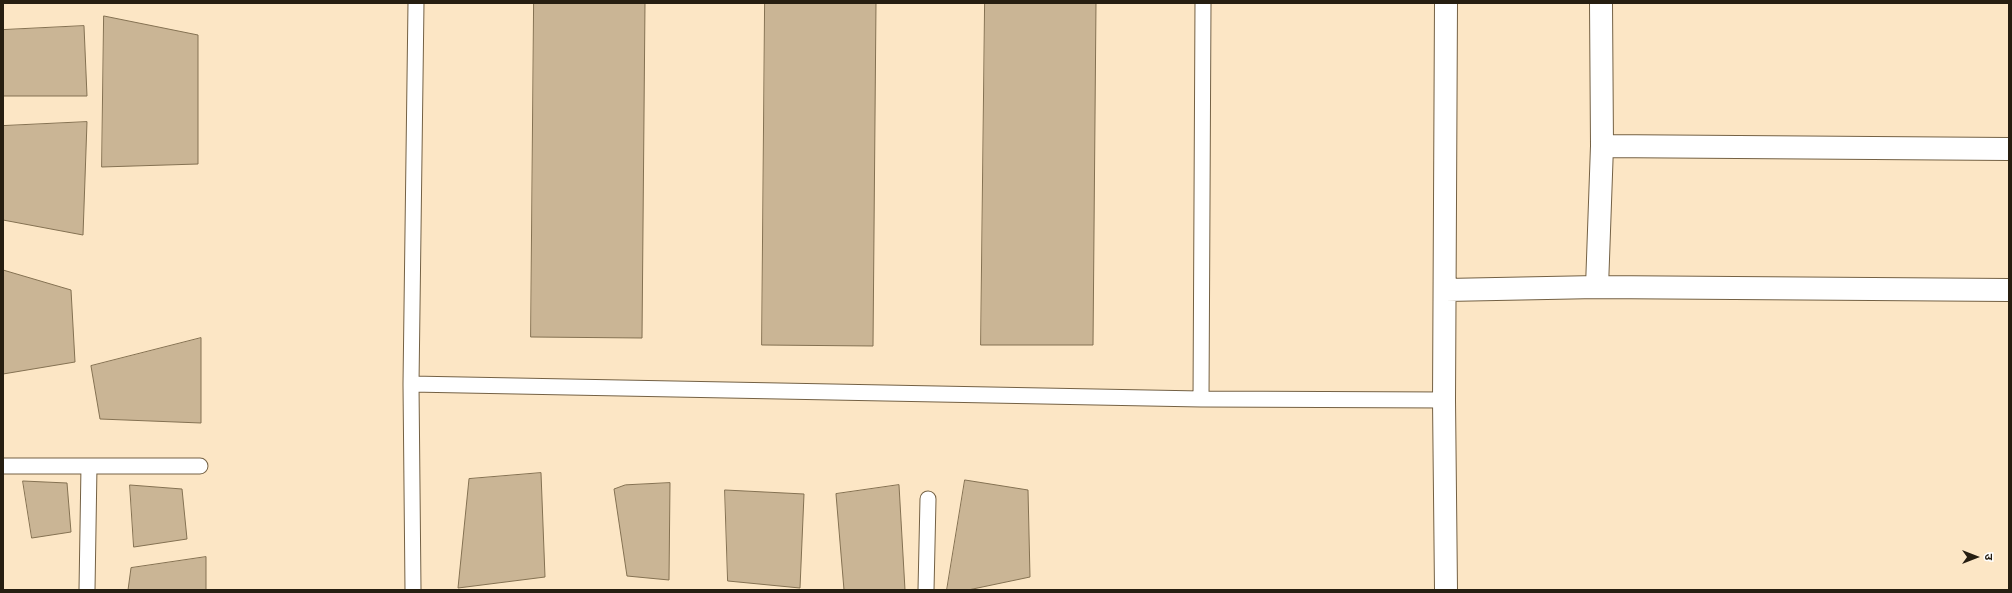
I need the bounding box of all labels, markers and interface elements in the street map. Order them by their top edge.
north arrow [1956,537,1996,577]
text: उ [1982,554,1995,560]

